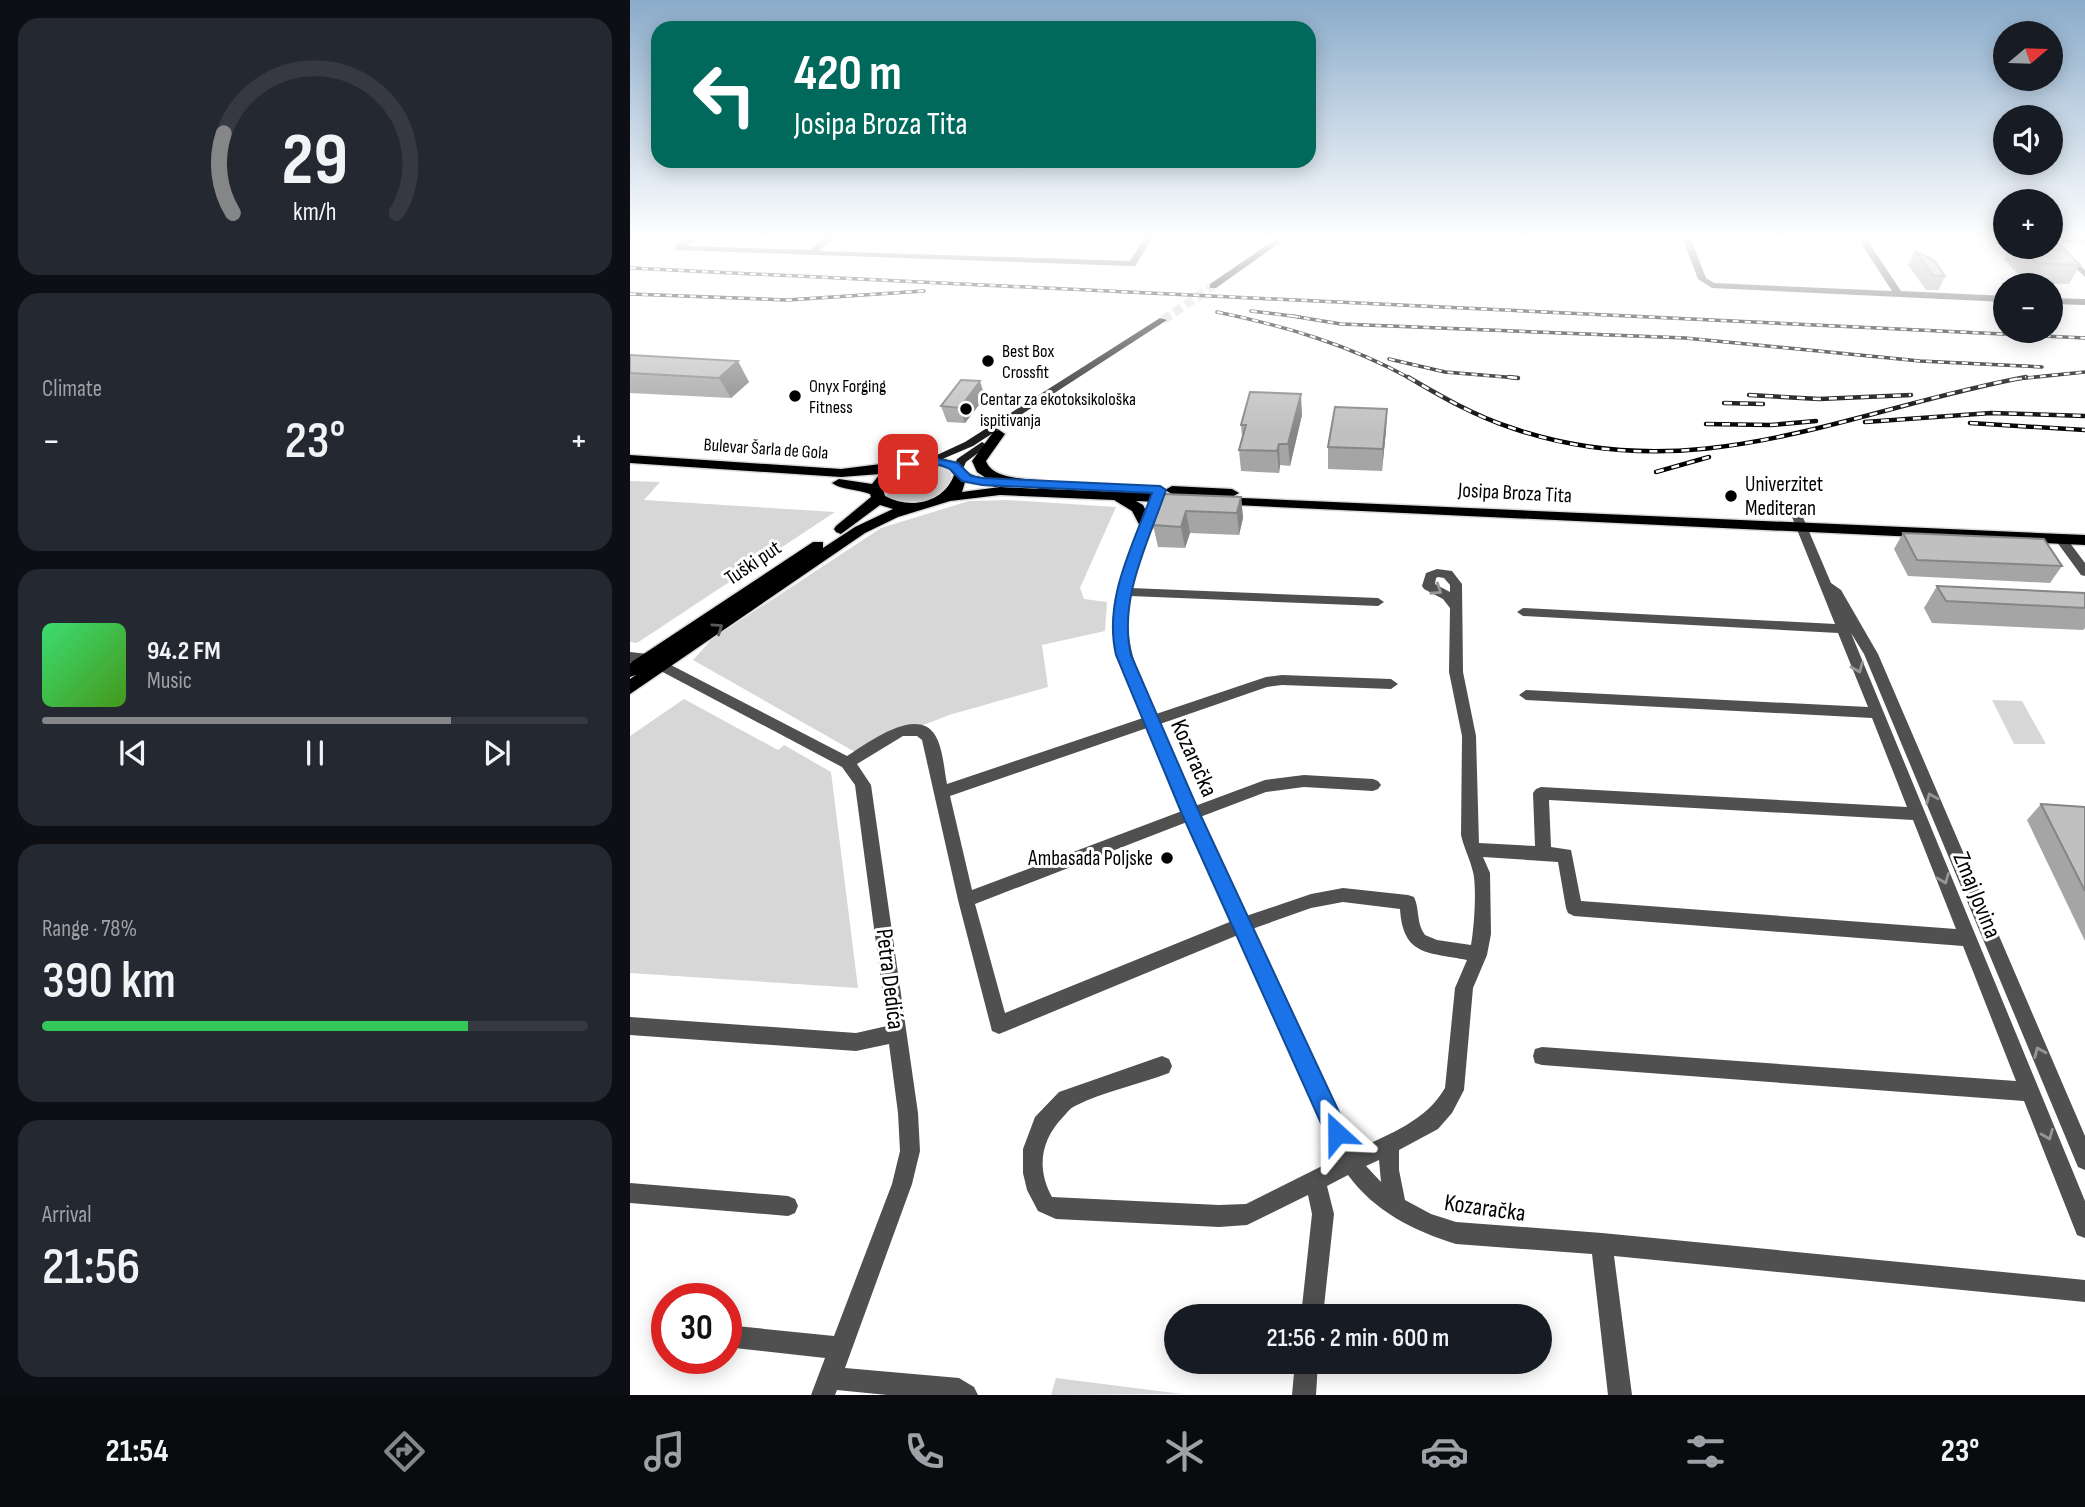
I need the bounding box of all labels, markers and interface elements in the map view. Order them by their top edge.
north arrow [1993,21,2063,91]
map controls [1993,21,2063,343]
text: 420 m [794,45,902,104]
icon: left [679,49,770,140]
text: Josipa Broza Tita [794,105,968,144]
button: sound [1993,105,2063,175]
text: 29 [282,117,348,205]
button: + [1993,189,2063,259]
text: km/h [293,197,337,228]
button: − [1993,273,2063,343]
place label: Best Box Crossfit [1002,341,1054,383]
marker: Best Box Crossfit [980,353,996,369]
text: Climate [42,375,102,403]
place label: Onyx Forging Fitness [809,376,886,418]
marker: Onyx Forging Fitness [787,388,803,404]
place label: Centar za ekotoksikološka ispitivanja [980,389,1136,431]
marker: Centar za ekotoksikološka ispitivanja [958,401,974,417]
text: 23° [285,410,345,473]
text: − [42,419,61,464]
text: + [569,419,588,464]
street label: Bulevar Šarla de Gola [703,434,829,464]
pin [878,434,938,494]
icon: arrive [889,445,927,483]
place label: Univerzitet Mediteran [1745,472,1823,521]
street label: Josipa Broza Tita [1456,477,1573,508]
marker: Univerzitet Mediteran [1723,488,1739,504]
street label: Tuški put [720,535,786,591]
one-way arrow [1429,581,1442,594]
one-way arrow [710,624,723,636]
text: 94.2 FM [147,636,221,667]
one-way arrow [1850,661,1864,673]
text: Music [147,667,192,695]
street label: Kozaračka [1164,715,1224,801]
icon: previous [114,734,152,772]
icon: pause [296,734,334,772]
icon: next [478,734,516,772]
one-way arrow [1926,792,1940,804]
place label: Ambasada Poljske [1027,846,1153,871]
street label: Zmaj Jovina [1947,848,2007,942]
marker: Ambasada Poljske [1159,850,1175,866]
one-way arrow [1936,871,1950,884]
text: Range · 78% [42,915,137,943]
street label: Petra Dedića [869,927,911,1031]
text: 390 km [42,950,176,1013]
one-way arrow [2033,1047,2047,1059]
position arrow [1300,1096,1374,1170]
one-way arrow [2039,1128,2053,1140]
street label: Kozaračka [1442,1188,1528,1228]
text: Arrival [42,1201,91,1229]
text: 21:56 [42,1236,140,1299]
speed limit sign: 30 [651,1283,742,1374]
text: 21:56 · 2 min · 600 m [1267,1323,1449,1354]
icon: directions [380,1427,429,1476]
icon: music [640,1427,689,1476]
icon: phone [900,1427,949,1476]
icon: climate [1160,1427,1209,1476]
icon: car [1420,1427,1469,1476]
icon: filters [1681,1427,1730,1476]
text: 21:54 [106,1432,168,1471]
text: 23° [1941,1432,1979,1471]

